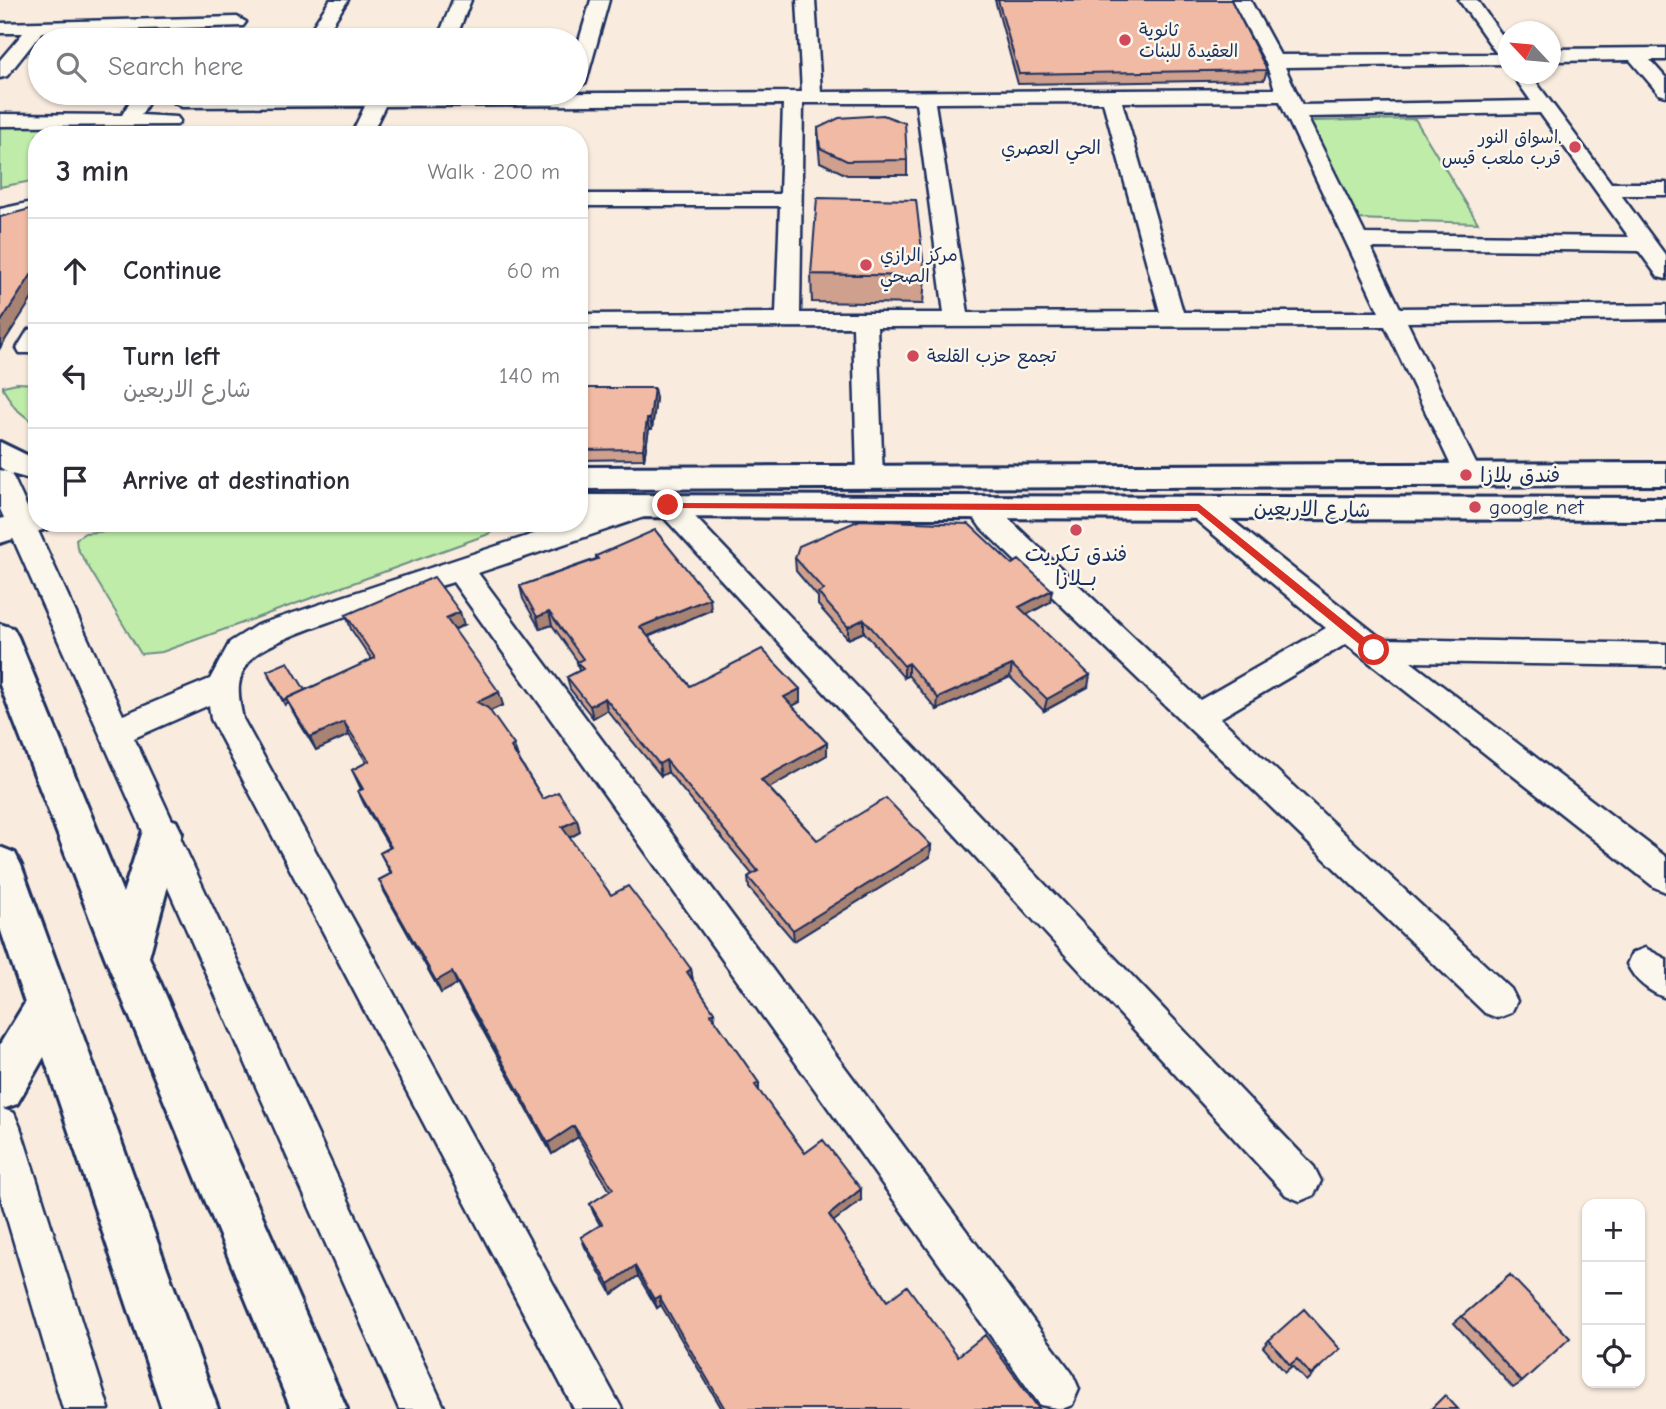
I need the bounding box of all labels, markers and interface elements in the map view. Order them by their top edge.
place label: ثانوية العقيدة للبنات [1139,20,1238,62]
north arrow [1498,21,1561,84]
search box [28,28,588,105]
marker: ثانوية العقيدة للبنات [1117,32,1133,48]
icon: search [52,48,90,86]
text: Search here [108,52,243,82]
place label: اسواق النور. قرب ملعب قيس [1442,127,1561,169]
district label: الحي العصري [1001,137,1101,164]
marker: اسواق النور. قرب ملعب قيس [1567,139,1583,155]
text: 3 min [56,154,129,189]
text: Walk · 200 m [427,158,560,185]
place label: مركز الرازي الصحي [880,245,958,292]
icon: ahead [56,252,94,290]
text: Continue [123,256,221,286]
text: 60 m [507,257,560,284]
marker: مركز الرازي الصحي [858,257,874,273]
text: Turn left [123,342,220,372]
place label: تجمع حزب القلعة [927,346,1057,369]
marker: تجمع حزب القلعة [905,348,921,364]
icon: left [56,357,94,395]
text: 140 m [499,362,560,389]
text: شارع الاربعين [123,376,251,403]
icon: arrive [56,462,94,500]
place label: فندق بلازا [1480,463,1560,488]
text: Arrive at destination [123,466,350,496]
marker: فندق بلازا [1458,467,1474,483]
route end [652,489,683,520]
place label: google net [1489,495,1585,519]
street label: شارع الاربعين [1253,496,1371,525]
marker: google net [1467,499,1483,515]
marker: فندق تـكريت بــلازا [1068,522,1084,538]
place label: فندق تـكريت بــلازا [1025,542,1127,591]
route start [1358,634,1389,665]
map controls [1582,1199,1645,1388]
button: + [1582,1199,1645,1262]
button: − [1582,1262,1645,1325]
button: locate [1582,1325,1645,1388]

